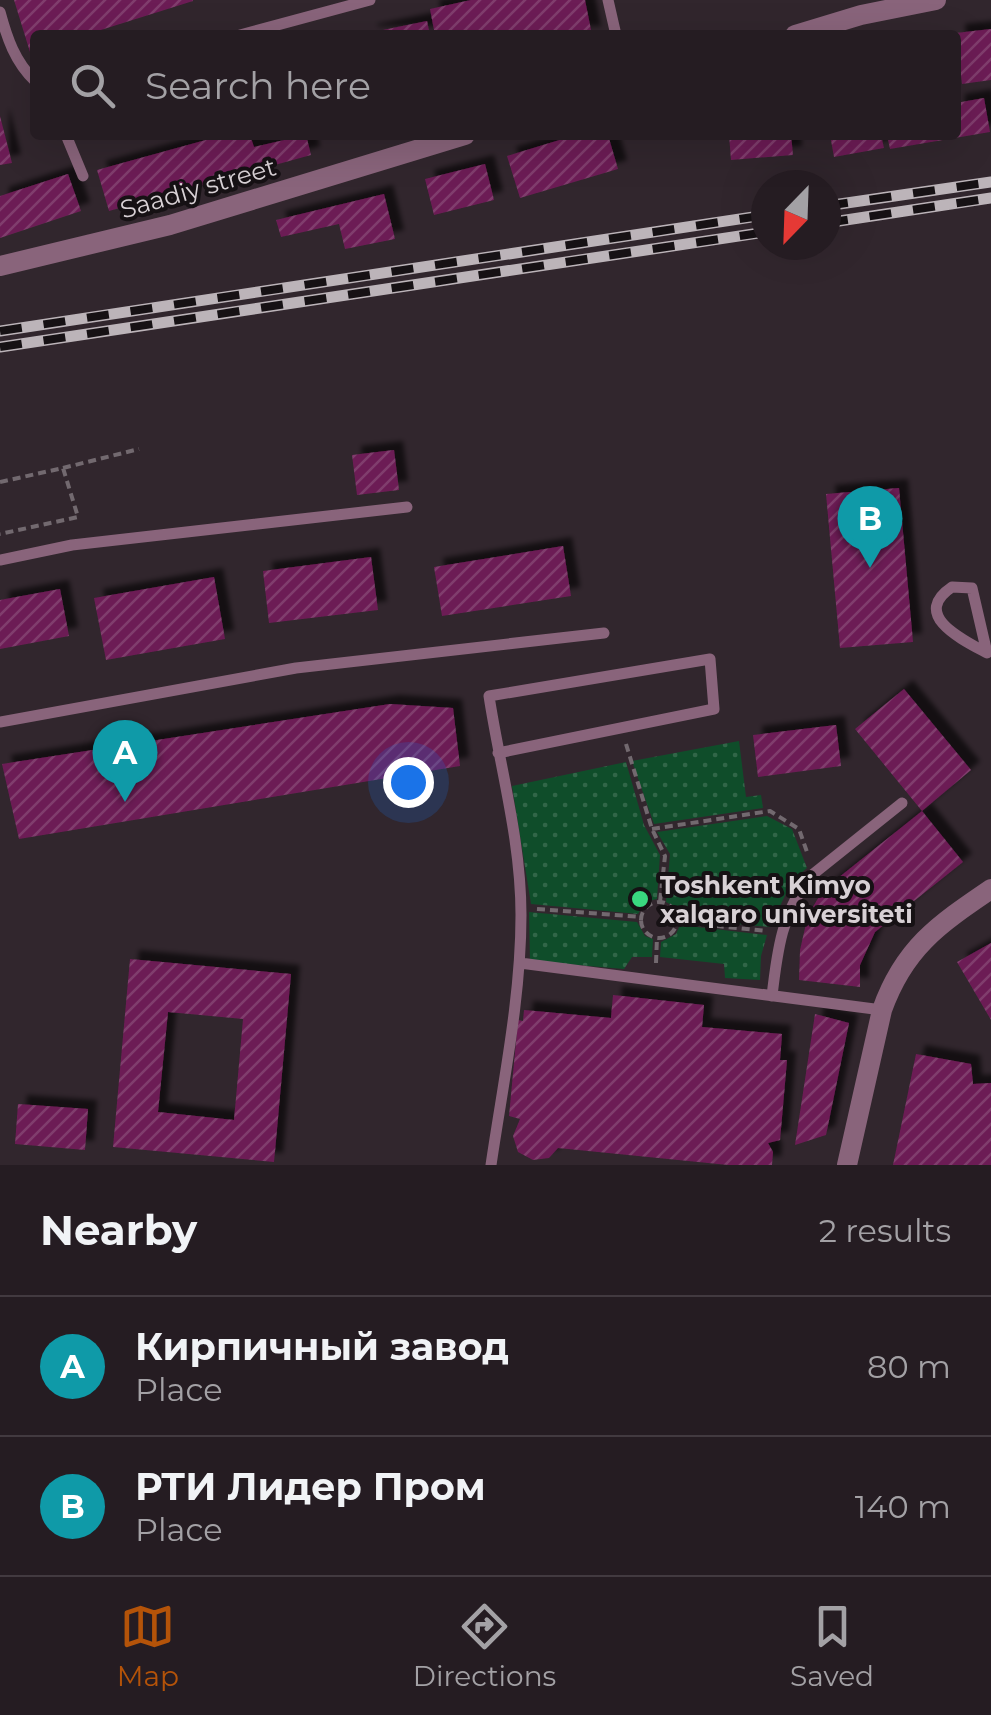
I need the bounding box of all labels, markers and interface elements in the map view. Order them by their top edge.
search box [30,30,961,140]
icon: search [65,58,120,113]
text: Search here [145,62,371,109]
street label: Saadiy street [117,151,279,225]
north arrow [751,170,841,260]
pin: B [838,486,902,568]
pin: A [92,720,158,802]
your location [383,757,434,808]
place label: Toshkent Kimyo xalqaro universiteti [660,870,913,929]
marker: Toshkent Kimyo xalqaro universiteti [629,888,651,910]
text: Nearby [40,1204,197,1256]
text: 2 results [819,1211,951,1250]
text: Кирпичный завод [135,1323,509,1370]
text: A [60,1347,85,1386]
text: 80 m [867,1347,951,1386]
text: Place [135,1370,223,1409]
text: РТИ Лидер Пром [135,1463,486,1510]
text: B [60,1487,85,1526]
text: 140 m [855,1487,951,1526]
text: Place [135,1510,223,1549]
tab: Map [117,1599,179,1693]
tab: Directions [413,1599,556,1693]
tab: Saved [790,1599,874,1693]

